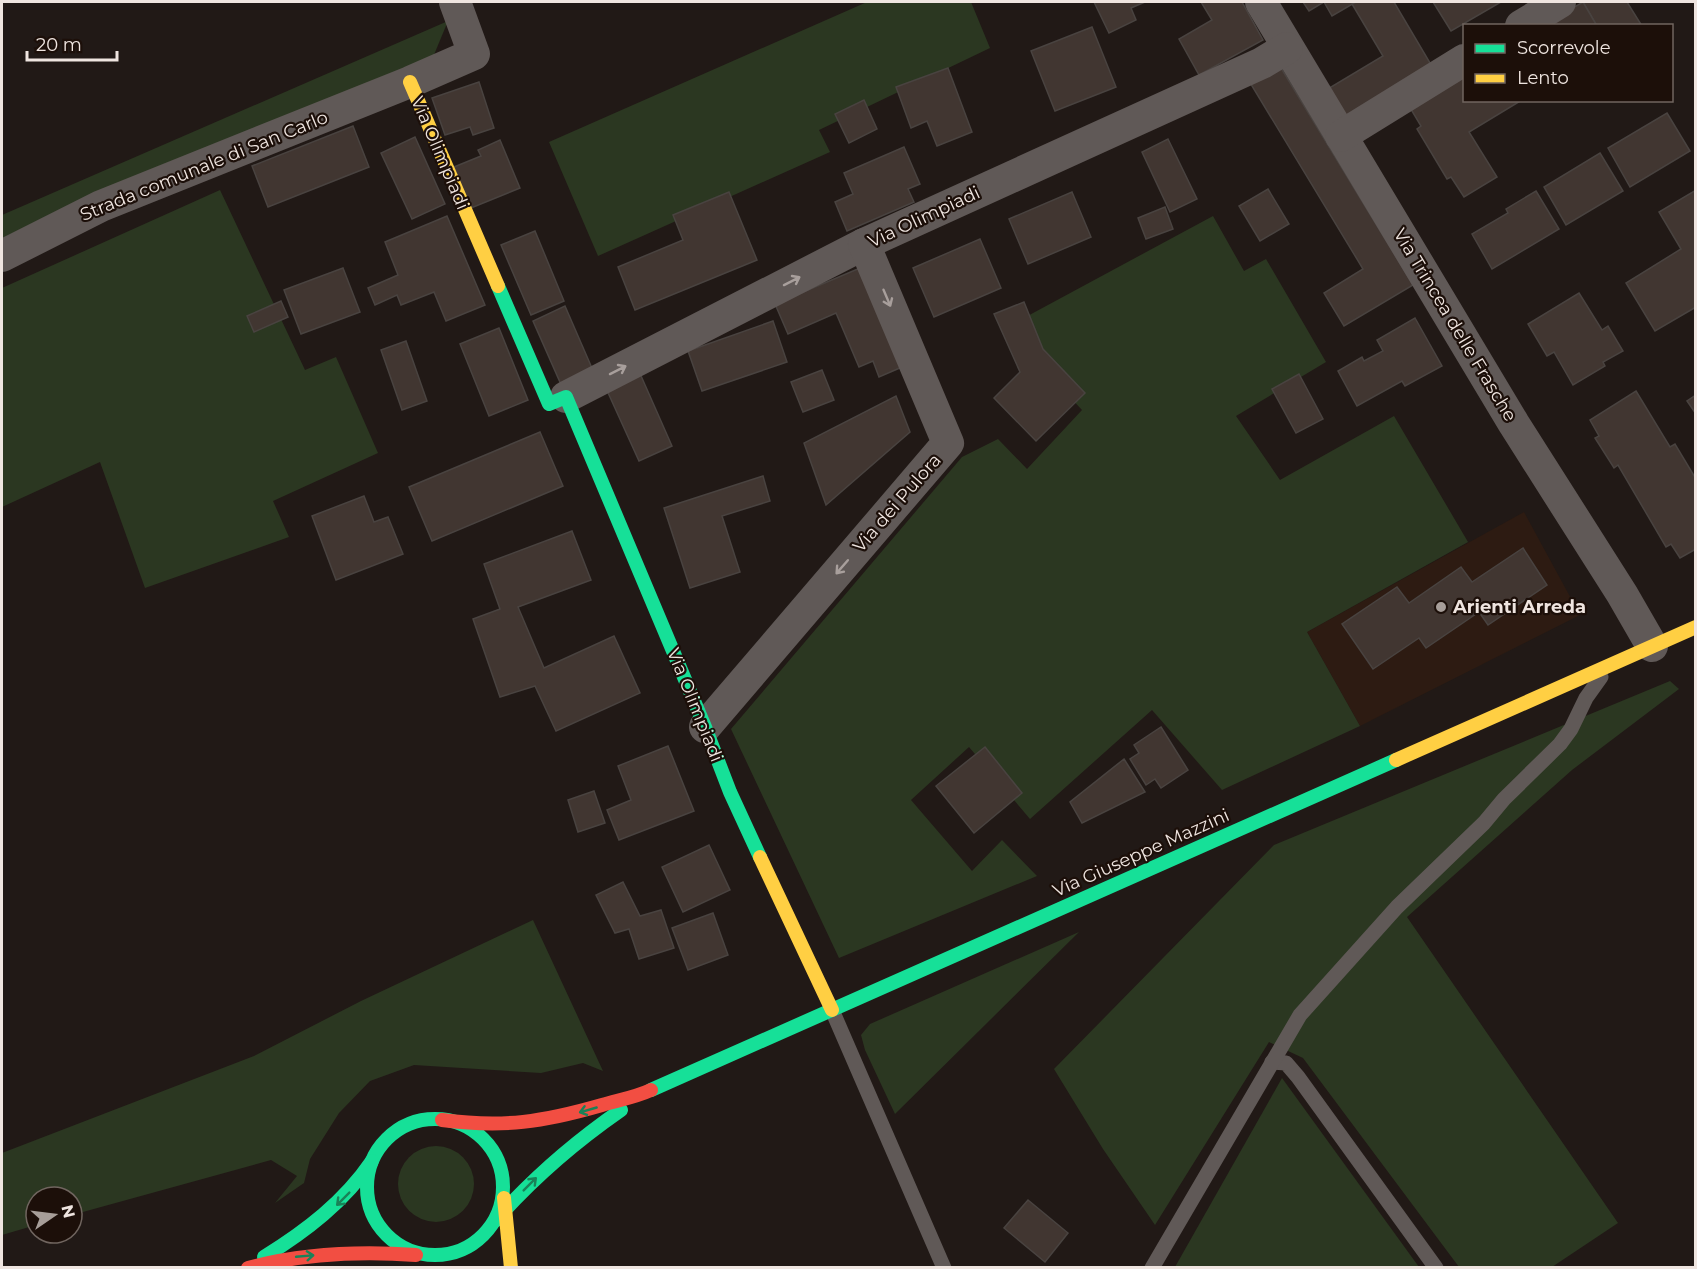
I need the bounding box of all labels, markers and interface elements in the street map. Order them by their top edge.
scale bar [27,24,117,62]
legend [1463,24,1673,102]
text: 20 m [36,34,82,56]
text: Scorrevole [1517,37,1611,59]
text: Lento [1517,67,1569,89]
street label: Via Olimpiadi [406,93,474,213]
street label: Strada comunale di San Carlo [77,106,331,226]
street label: Via Olimpiadi [865,181,983,253]
street label: Via Trincea delle Frasche [1389,225,1521,425]
one-way arrow [782,275,800,286]
one-way arrow [882,288,893,306]
one-way arrow [609,364,626,376]
street label: Via dei Pulora [848,449,946,557]
one-way arrow [835,559,849,574]
place label: Arienti Arreda [1452,596,1586,618]
marker: Arienti Arreda [1434,600,1448,614]
street label: Via Olimpiadi [662,645,728,765]
street label: Via Giuseppe Mazzini [1049,804,1233,902]
one-way arrow [579,1104,598,1116]
one-way arrow [522,1176,537,1191]
north arrow [24,1185,84,1245]
one-way arrow [336,1191,350,1206]
text: N [57,1203,79,1220]
one-way arrow [295,1250,315,1261]

